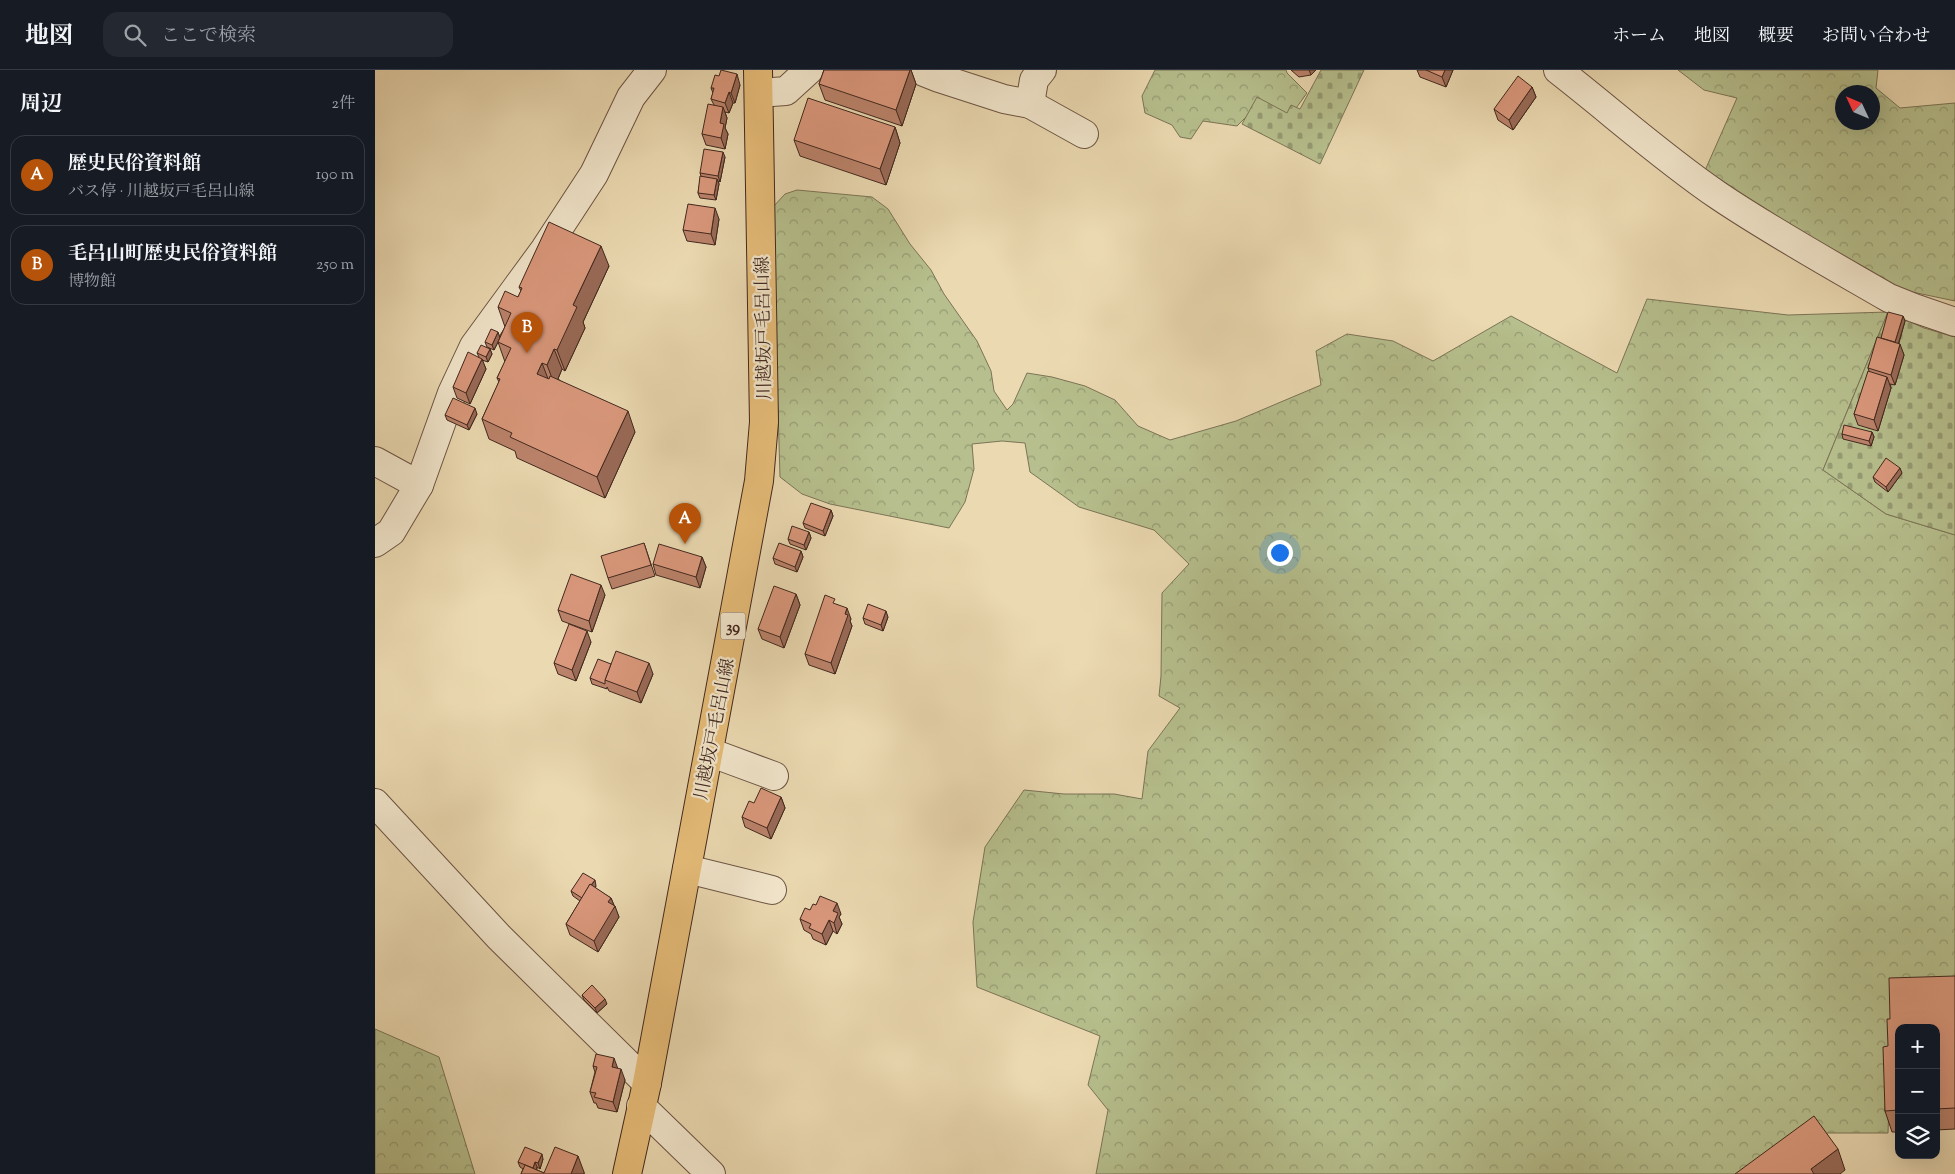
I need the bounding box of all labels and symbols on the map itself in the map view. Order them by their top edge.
north arrow [1835,85,1880,130]
street label: 川越坂戸毛呂山線 [751,256,779,400]
pin: B [511,312,543,353]
pin: A [669,503,701,544]
your location [1267,540,1293,566]
road number: 39 [721,612,745,640]
street label: 川越坂戸毛呂山線 [689,656,742,803]

